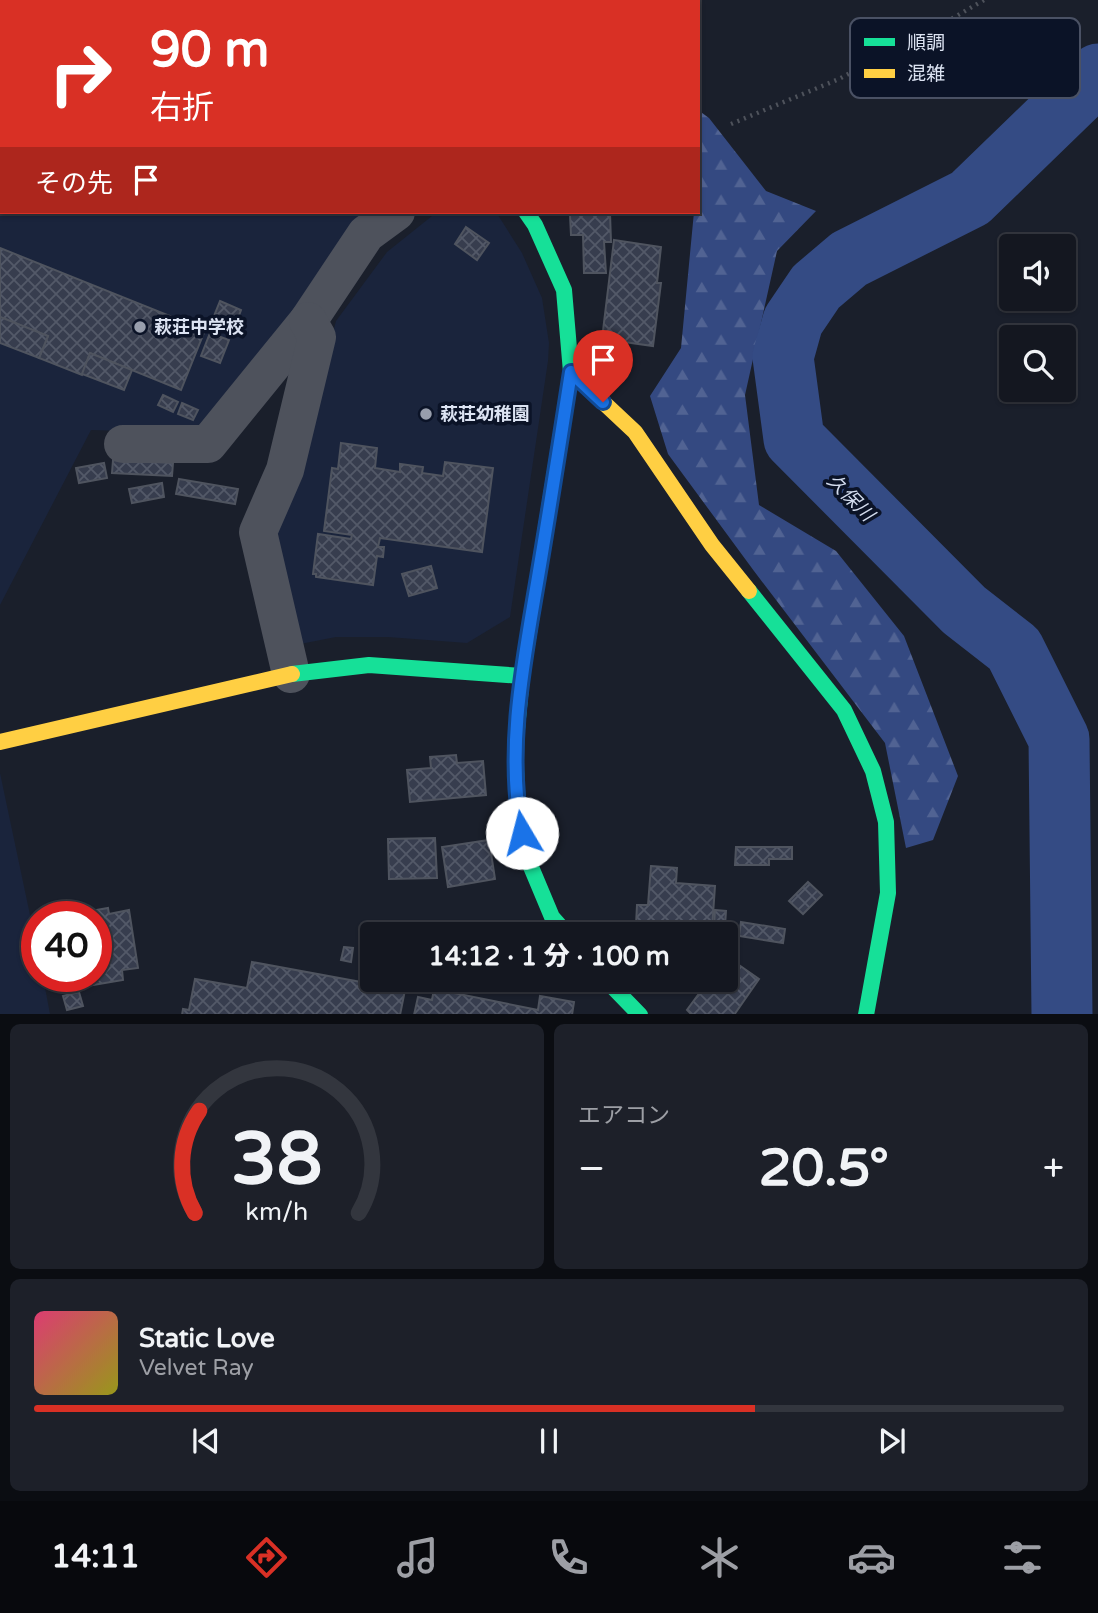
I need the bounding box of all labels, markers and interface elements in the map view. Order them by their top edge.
legend [850,18,1080,98]
text: 90 m [150,21,269,80]
icon: right [35,28,126,119]
text: 順調 [907,32,945,54]
text: 混雑 [907,63,945,85]
text: 右折 [150,89,214,127]
icon: arrive [127,161,165,199]
text: その先 [35,168,113,199]
map controls [999,234,1076,402]
button: sound [999,234,1076,311]
place label: 萩荘中学校 [154,316,244,338]
marker: 萩荘中学校 [132,319,148,335]
button: search [999,325,1076,402]
pin [573,330,633,402]
icon: arrive [584,341,622,379]
place label: 萩荘幼稚園 [440,403,530,425]
marker: 萩荘幼稚園 [418,406,434,422]
water label: 久保川 [822,470,880,527]
position arrow [485,796,559,870]
speed limit sign: 40 [21,901,112,992]
text: 14:12 · 1 分 · 100 m [428,941,670,972]
text: エアコン [578,1102,670,1130]
text: 38 [231,1116,323,1204]
text: 20.5° [759,1137,889,1200]
text: − [578,1146,605,1192]
text: + [1043,1146,1064,1192]
text: km/h [246,1196,308,1226]
text: Static Love [139,1323,275,1354]
text: Velvet Ray [139,1354,254,1382]
icon: previous [187,1422,225,1460]
icon: pause [530,1422,568,1460]
icon: next [873,1422,911,1460]
icon: directions [242,1533,291,1582]
icon: music [393,1533,442,1582]
icon: phone [544,1533,593,1582]
icon: climate [695,1533,744,1582]
icon: car [847,1533,896,1582]
icon: filters [998,1533,1047,1582]
text: 14:11 [51,1538,140,1576]

